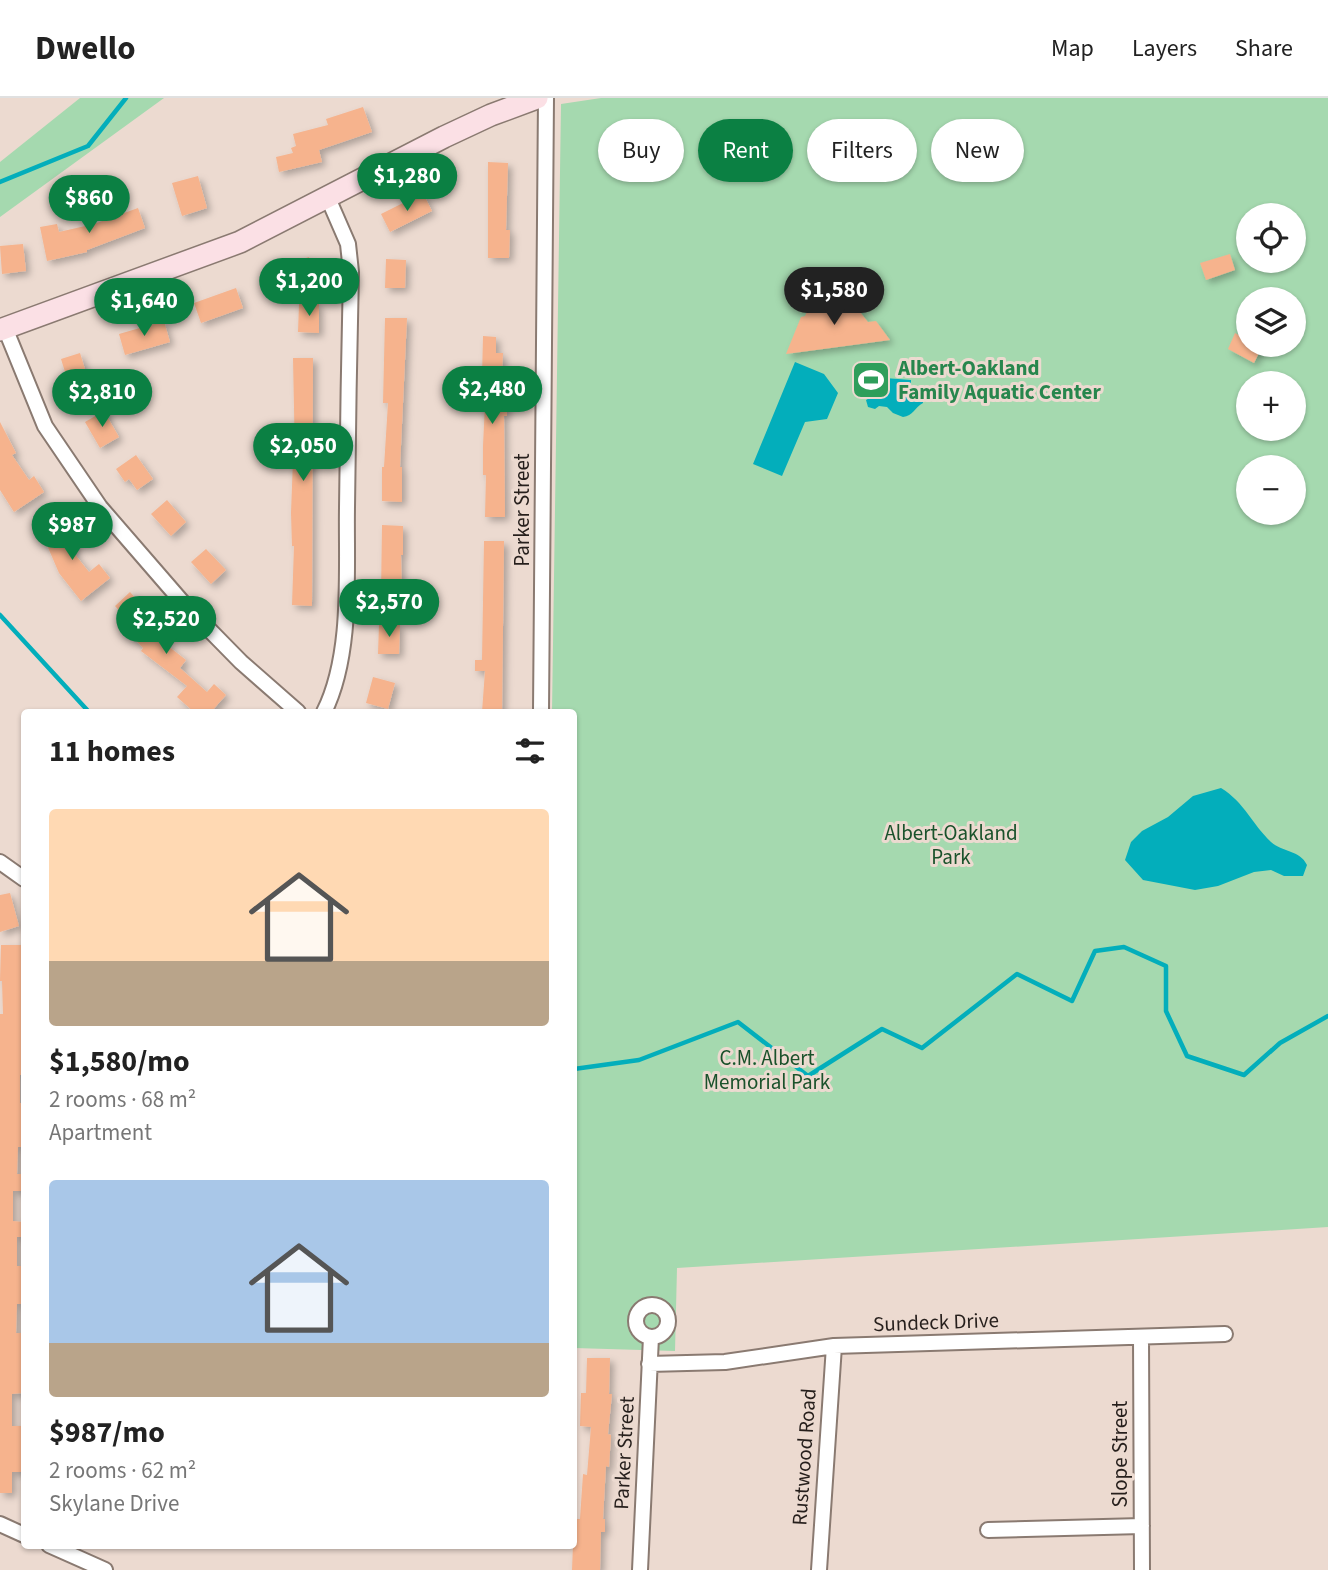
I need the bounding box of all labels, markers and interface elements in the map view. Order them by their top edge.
text: Dwello [35,25,136,72]
text: Map [1051,31,1094,66]
text: Layers [1132,31,1197,66]
text: Share [1235,31,1293,66]
chip: Buy [598,119,684,182]
chip: Rent [698,119,793,182]
chip: Filters [807,119,917,182]
chip: New [931,119,1024,182]
pin: $1,280 [350,153,464,213]
text: $1,280 [373,159,441,192]
pin: $860 [48,176,130,235]
text: $860 [65,181,113,214]
map controls [1236,203,1306,525]
button: locate [1236,203,1306,273]
pin: $1,200 [252,258,366,318]
text: $1,200 [275,264,343,297]
pin: $1,580 [777,268,891,327]
text: $1,580 [800,273,868,306]
pin: $1,640 [87,278,201,338]
text: $1,640 [110,284,178,317]
button: layers [1236,287,1306,357]
place label: Albert-Oakland Family Aquatic Center [897,353,1101,407]
sports icon: Albert-Oakland Family Aquatic Center [850,359,892,401]
pin: $2,480 [435,366,549,426]
pin: $2,810 [45,370,159,429]
button: + [1236,371,1306,441]
text: $2,480 [458,372,526,405]
text: $2,810 [68,375,136,408]
pin: $2,050 [246,424,360,483]
text: $2,050 [269,429,337,462]
street label: Parker Street [507,453,537,567]
button: − [1236,455,1306,525]
pin: $987 [31,503,113,562]
text: $987 [48,508,96,541]
pin: $2,570 [332,580,446,639]
text: $2,570 [355,585,423,618]
pin: $2,520 [109,596,223,656]
text: $2,520 [132,602,200,635]
text: 11 homes [49,730,175,773]
icon: filters [511,732,549,770]
park label: Albert-Oakland Park [884,818,1018,872]
icon: home [236,854,362,980]
text: $1,580/mo [49,1040,190,1083]
park label: C.M. Albert Memorial Park [704,1043,831,1097]
text: 2 rooms · 68 m² [49,1083,196,1116]
text: Apartment [49,1116,152,1149]
icon: home [236,1225,362,1351]
street label: Sundeck Drive [873,1305,999,1339]
street label: Rustwood Road [784,1387,824,1527]
street label: Parker Street [606,1396,642,1510]
street label: Slope Street [1105,1401,1135,1507]
text: $987/mo [49,1411,165,1454]
text: 2 rooms · 62 m² [49,1454,196,1487]
text: Skylane Drive [49,1487,179,1520]

